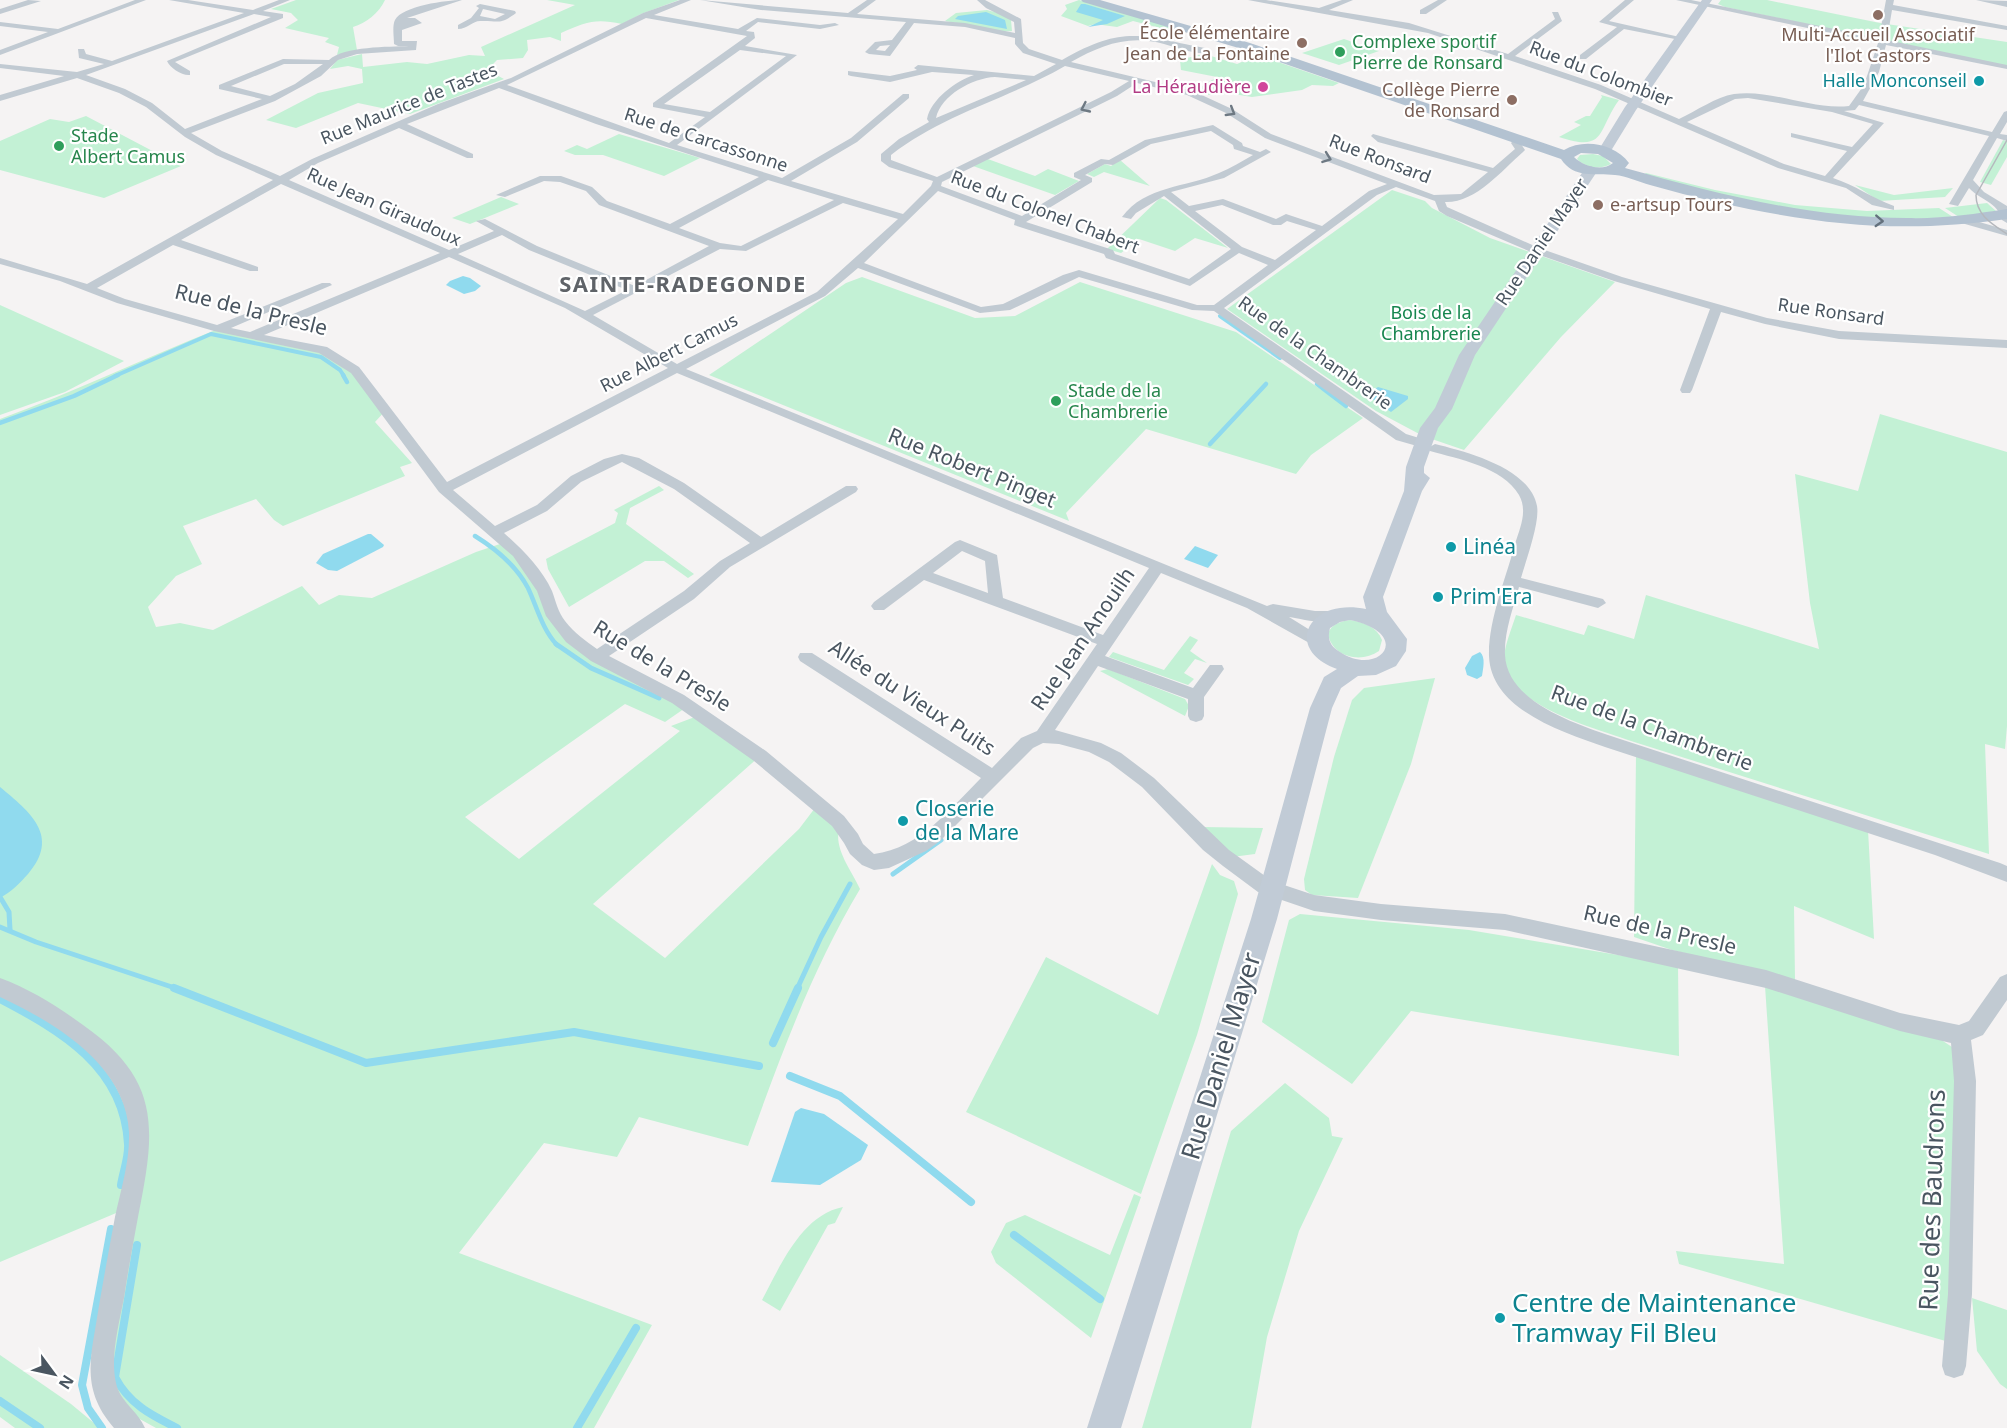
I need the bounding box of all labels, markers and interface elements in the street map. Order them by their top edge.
marker: Multi-Accueil Associatif l'Ilot Castors [1871,8,1885,22]
place label: École élémentaire Jean de La Fontaine [1123,20,1290,65]
place label: Multi-Accueil Associatif l'Ilot Castors [1781,22,1976,67]
place label: Complexe sportif Pierre de Ronsard [1352,29,1503,74]
street label: Rue du Colombier [1526,35,1677,112]
marker: École élémentaire Jean de La Fontaine [1295,36,1309,50]
marker: Complexe sportif Pierre de Ronsard [1333,45,1347,59]
street label: Rue Maurice de Tastes [317,57,501,150]
place label: Halle Monconseil [1822,68,1967,92]
place label: La Héraudière [1132,74,1251,98]
marker: Halle Monconseil [1972,74,1986,88]
place label: Collège Pierre de Ronsard [1382,77,1500,122]
marker: La Héraudière [1256,80,1270,94]
marker: Collège Pierre de Ronsard [1505,93,1519,107]
one-way arrow [1080,100,1091,112]
street label: Rue de Carcassonne [621,101,791,177]
one-way arrow [1225,105,1235,117]
place label: Stade Albert Camus [71,123,185,168]
street label: Rue Ronsard [1326,128,1435,188]
marker: Stade Albert Camus [52,139,66,153]
one-way arrow [1321,150,1332,163]
street label: Rue Jean Giraudoux [303,161,466,251]
street label: Rue du Colonel Chabert [948,164,1144,258]
street label: Rue Daniel Mayer [1490,173,1593,310]
place label: e-artsup Tours [1610,192,1732,216]
marker: e-artsup Tours [1591,198,1605,212]
one-way arrow [1875,215,1884,228]
district label: SAINTE-RADEGONDE [559,268,807,298]
street label: Rue de la Presle [172,277,330,342]
street label: Rue de la Chambrerie [1234,290,1397,414]
street label: Rue Ronsard [1776,292,1886,330]
park label: Bois de la Chambrerie [1381,300,1481,345]
street label: Rue Albert Camus [596,307,741,397]
place label: Stade de la Chambrerie [1068,378,1168,423]
marker: Stade de la Chambrerie [1049,394,1063,408]
street label: Rue Robert Pinget [884,421,1061,514]
place label: Linéa [1463,532,1516,560]
marker: Linéa [1444,540,1458,554]
street label: Rue Jean Anouilh [1024,561,1140,716]
place label: Prim'Era [1450,582,1533,610]
marker: Prim'Era [1431,590,1445,604]
street label: Rue de la Presle [588,613,737,717]
street label: Allée du Vieux Puits [824,633,1001,761]
street label: Rue de la Chambrerie [1548,678,1757,777]
place label: Closerie de la Mare [915,794,1019,846]
marker: Closerie de la Mare [896,814,910,828]
street label: Rue de la Presle [1581,898,1740,960]
street label: Rue Daniel Mayer [1171,947,1269,1164]
street label: Rue des Baudrons [1909,1089,1953,1311]
place label: Centre de Maintenance Tramway Fil Bleu [1512,1284,1796,1350]
marker: Centre de Maintenance Tramway Fil Bleu [1493,1311,1507,1325]
north arrow [24,1344,84,1404]
text: N [54,1371,79,1394]

